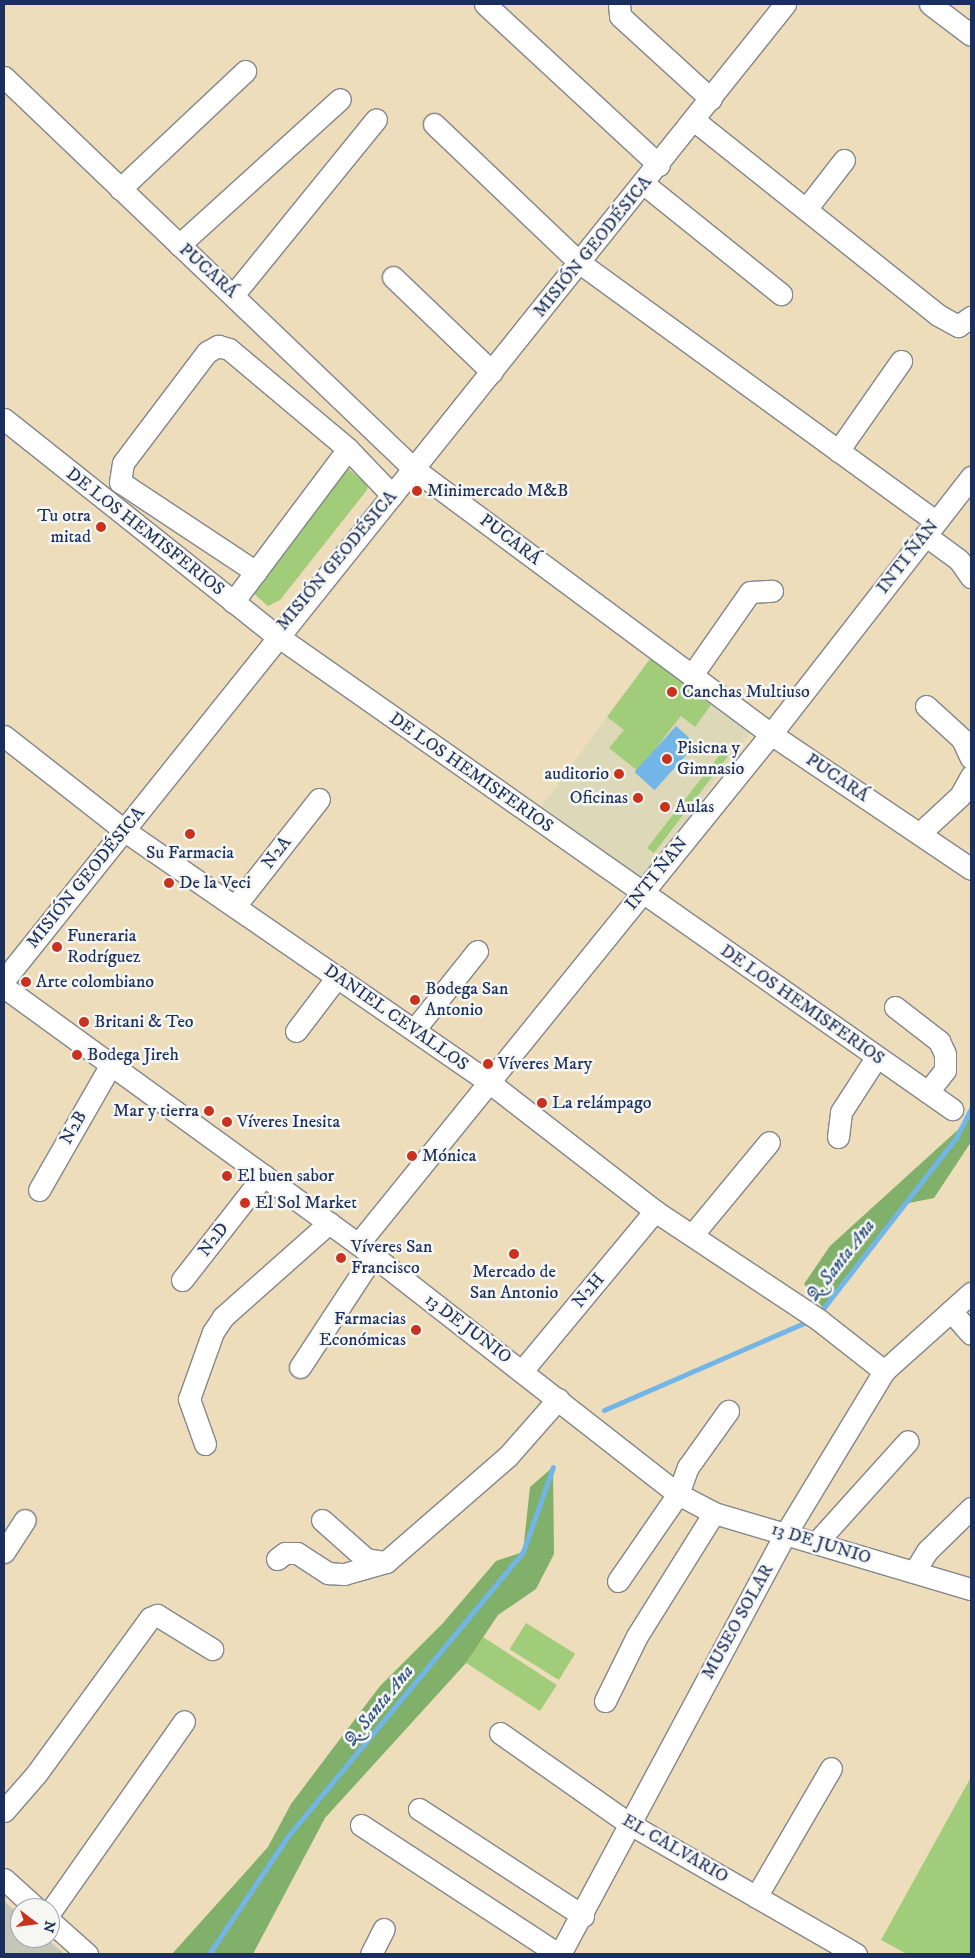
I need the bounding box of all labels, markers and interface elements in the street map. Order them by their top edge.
street label: MISIÓN GEODÉSICA [529,172,657,322]
street label: PUCARÁ [174,239,242,303]
street label: DE LOS HEMISFERIOS [61,463,229,601]
place label: Minimercado M&B [427,480,568,502]
marker: Minimercado M&B [411,485,423,497]
street label: MISIÓN GEODÉSICA [272,487,402,635]
place label: Tu otra mitad [37,506,91,548]
street label: PUCARÁ [475,510,545,570]
street label: INTI ÑAN [872,516,944,598]
marker: Tu otra mitad [95,521,107,533]
place label: Canchas Multiuso [682,681,810,703]
marker: Canchas Multiuso [666,686,678,698]
street label: DE LOS HEMISFERIOS [385,708,557,838]
place label: Pisicna y Gimnasio [677,738,744,781]
street label: PUCARÁ [801,749,873,807]
marker: Pisicna y Gimnasio [661,753,673,765]
place label: auditorio [545,763,609,785]
marker: auditorio [613,768,625,780]
place label: Oficinas [570,787,628,809]
marker: Oficinas [632,792,644,804]
place label: Aulas [675,796,714,818]
marker: Aulas [659,801,671,813]
street label: MISIÓN GEODÉSICA [22,803,150,953]
marker: Su Farmacia [184,828,196,840]
street label: N2A [258,833,296,873]
street label: INTI ÑAN [621,833,693,915]
place label: Su Farmacia [146,842,234,864]
place label: De la Veci [179,872,251,894]
marker: De la Veci [163,877,175,889]
place label: Funeraria Rodríguez [67,926,141,969]
street label: DE LOS HEMISFERIOS [716,940,888,1070]
marker: Funeraria Rodríguez [51,941,63,953]
street label: DANIEL CEVALLOS [320,960,472,1076]
place label: Arte colombiano [36,971,154,993]
marker: Arte colombiano [20,976,32,988]
place label: Bodega San Antonio [425,979,508,1022]
marker: Bodega San Antonio [409,994,421,1006]
place label: Britani & Teo [94,1011,194,1033]
marker: Britani & Teo [78,1016,90,1028]
place label: Bodega Jireh [87,1044,179,1066]
marker: Bodega Jireh [71,1049,83,1061]
place label: Víveres Mary [498,1053,592,1075]
marker: Víveres Mary [482,1058,494,1070]
place label: La relámpago [552,1092,651,1114]
marker: La relámpago [536,1097,548,1109]
place label: Mar y tierra [113,1100,199,1122]
marker: Mar y tierra [203,1105,215,1117]
street label: N2B [56,1107,92,1149]
place label: Víveres Inesita [237,1111,340,1133]
marker: Víveres Inesita [221,1116,233,1128]
place label: Mónica [422,1145,476,1167]
marker: Mónica [406,1150,418,1162]
place label: El buen sabor [237,1165,334,1187]
marker: El buen sabor [221,1170,233,1182]
place label: El Sol Market [255,1192,357,1214]
marker: El Sol Market [239,1197,251,1209]
water label: Q. Santa Ana [802,1215,880,1307]
street label: N2D [194,1219,234,1261]
place label: Víveres San Francisco [351,1237,432,1280]
marker: Mercado de San Antonio [508,1248,520,1260]
marker: Víveres San Francisco [335,1252,347,1264]
place label: Mercado de San Antonio [470,1262,558,1304]
street label: N2H [568,1269,610,1313]
street label: 13 DE JUNIO [420,1289,516,1369]
place label: Farmacias Económicas [319,1309,406,1352]
marker: Farmacias Económicas [410,1324,422,1336]
street label: 13 DE JUNIO [769,1519,873,1569]
street label: MUSEO SOLAR [698,1561,778,1683]
water label: Q. Santa Ana [339,1661,419,1751]
street label: EL CALVARIO [618,1810,732,1888]
north arrow [10,1898,60,1948]
text: N [38,1919,59,1935]

